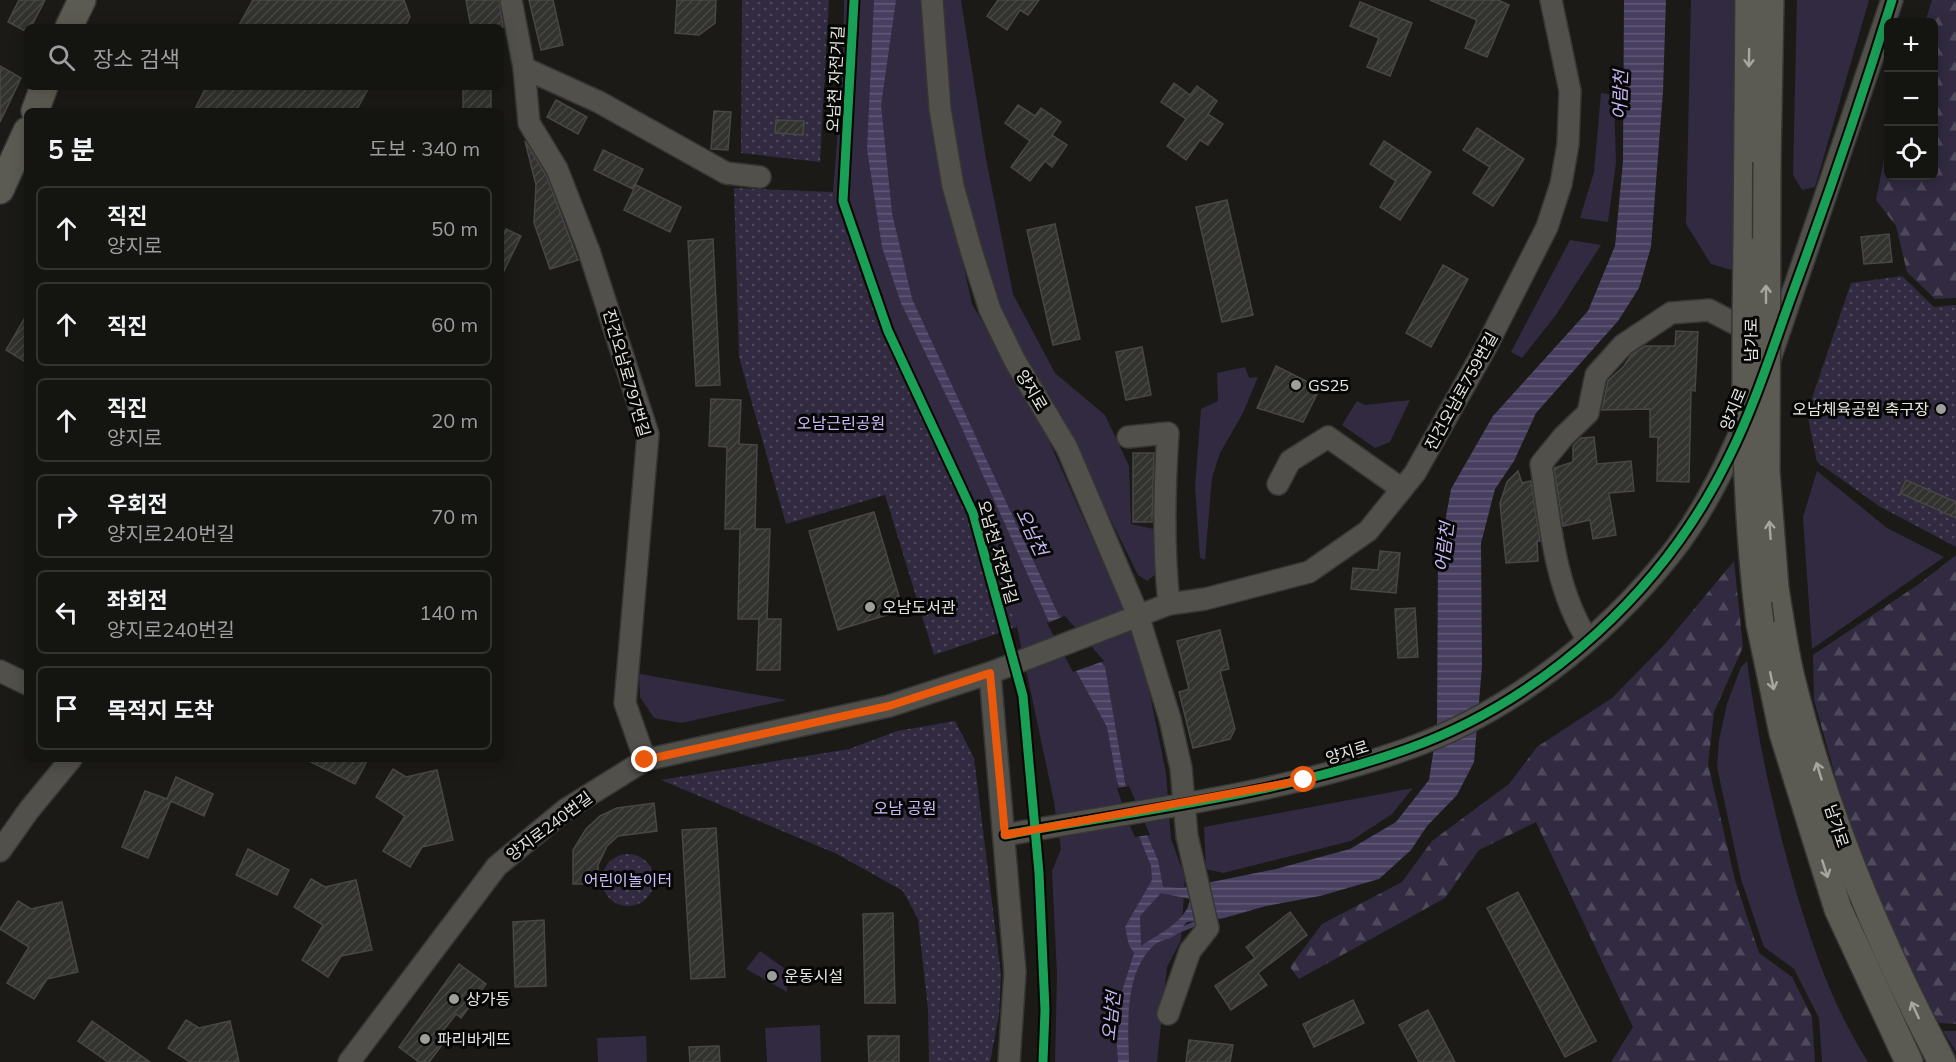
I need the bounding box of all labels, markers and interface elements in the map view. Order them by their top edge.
map controls [1884,18,1938,180]
button: + [1884,18,1938,72]
search box [24,24,504,90]
street label: 오남천 자전거길 [822,25,848,133]
icon: search [45,41,78,74]
text: 장소 검색 [93,45,180,73]
one-way arrow [1743,48,1755,68]
water label: 어람천 [1608,67,1632,120]
button: − [1884,72,1938,126]
button: locate [1884,126,1938,180]
text: 5 분 [48,133,95,166]
text: 도보 · 340 m [369,136,480,161]
text: 직진 [107,202,147,230]
icon: ahead [50,212,83,245]
text: 50 m [431,216,478,241]
text: 양지로 [107,233,162,258]
one-way arrow [1760,284,1772,304]
street label: 진건오남로797번길 [599,307,655,439]
icon: ahead [50,308,83,341]
text: 직진 [107,312,147,340]
text: 60 m [431,312,478,337]
street label: 남가로 [1741,318,1761,362]
street label: 진건오남로759번길 [1420,328,1502,454]
street label: 양지로 [1012,366,1052,414]
place label: GS25 [1308,375,1349,395]
marker: GS25 [1289,378,1303,392]
street label: 양지로 [1715,385,1751,433]
text: 직진 [107,394,147,422]
place label: 오남체육공원 축구장 [1792,399,1929,419]
marker: 오남체육공원 축구장 [1934,402,1948,416]
icon: ahead [50,404,83,437]
text: 20 m [431,408,478,433]
park label: 오남근린공원 [797,413,885,433]
text: 양지로 [107,425,162,450]
text: 우회전 [107,490,168,518]
street label: 오남천 자전거길 [974,498,1022,606]
icon: right [50,500,83,533]
text: 70 m [431,504,478,529]
water label: 오남천 [1011,505,1054,562]
water label: 어람천 [1430,519,1459,573]
text: 양지로240번길 [107,521,235,546]
one-way arrow [1764,521,1775,541]
text: 좌회전 [107,586,168,614]
icon: left [50,596,83,629]
place label: 오남도서관 [882,597,956,617]
text: 140 m [419,600,478,625]
marker: 오남도서관 [863,600,877,614]
text: 양지로240번길 [107,617,235,642]
one-way arrow [1767,671,1778,691]
icon: arrive [50,692,83,725]
text: 목적지 도착 [107,696,214,724]
street label: 양지로 [1323,736,1371,768]
route end [631,746,657,772]
one-way arrow [1813,762,1824,781]
route start [1290,766,1316,792]
street label: 양지로240번길 [502,787,596,865]
park label: 오남 공원 [873,798,937,818]
street label: 남가로 [1821,802,1853,850]
one-way arrow [1820,859,1831,878]
park label: 어린이놀이터 [584,870,672,890]
place label: 운동시설 [784,966,843,986]
marker: 운동시설 [765,969,779,983]
water label: 오남천 [1097,988,1125,1042]
place label: 상가동 [466,989,510,1009]
marker: 상가동 [447,992,461,1006]
one-way arrow [1909,1002,1921,1020]
place label: 파리바게뜨 [437,1029,511,1049]
marker: 파리바게뜨 [418,1032,432,1046]

